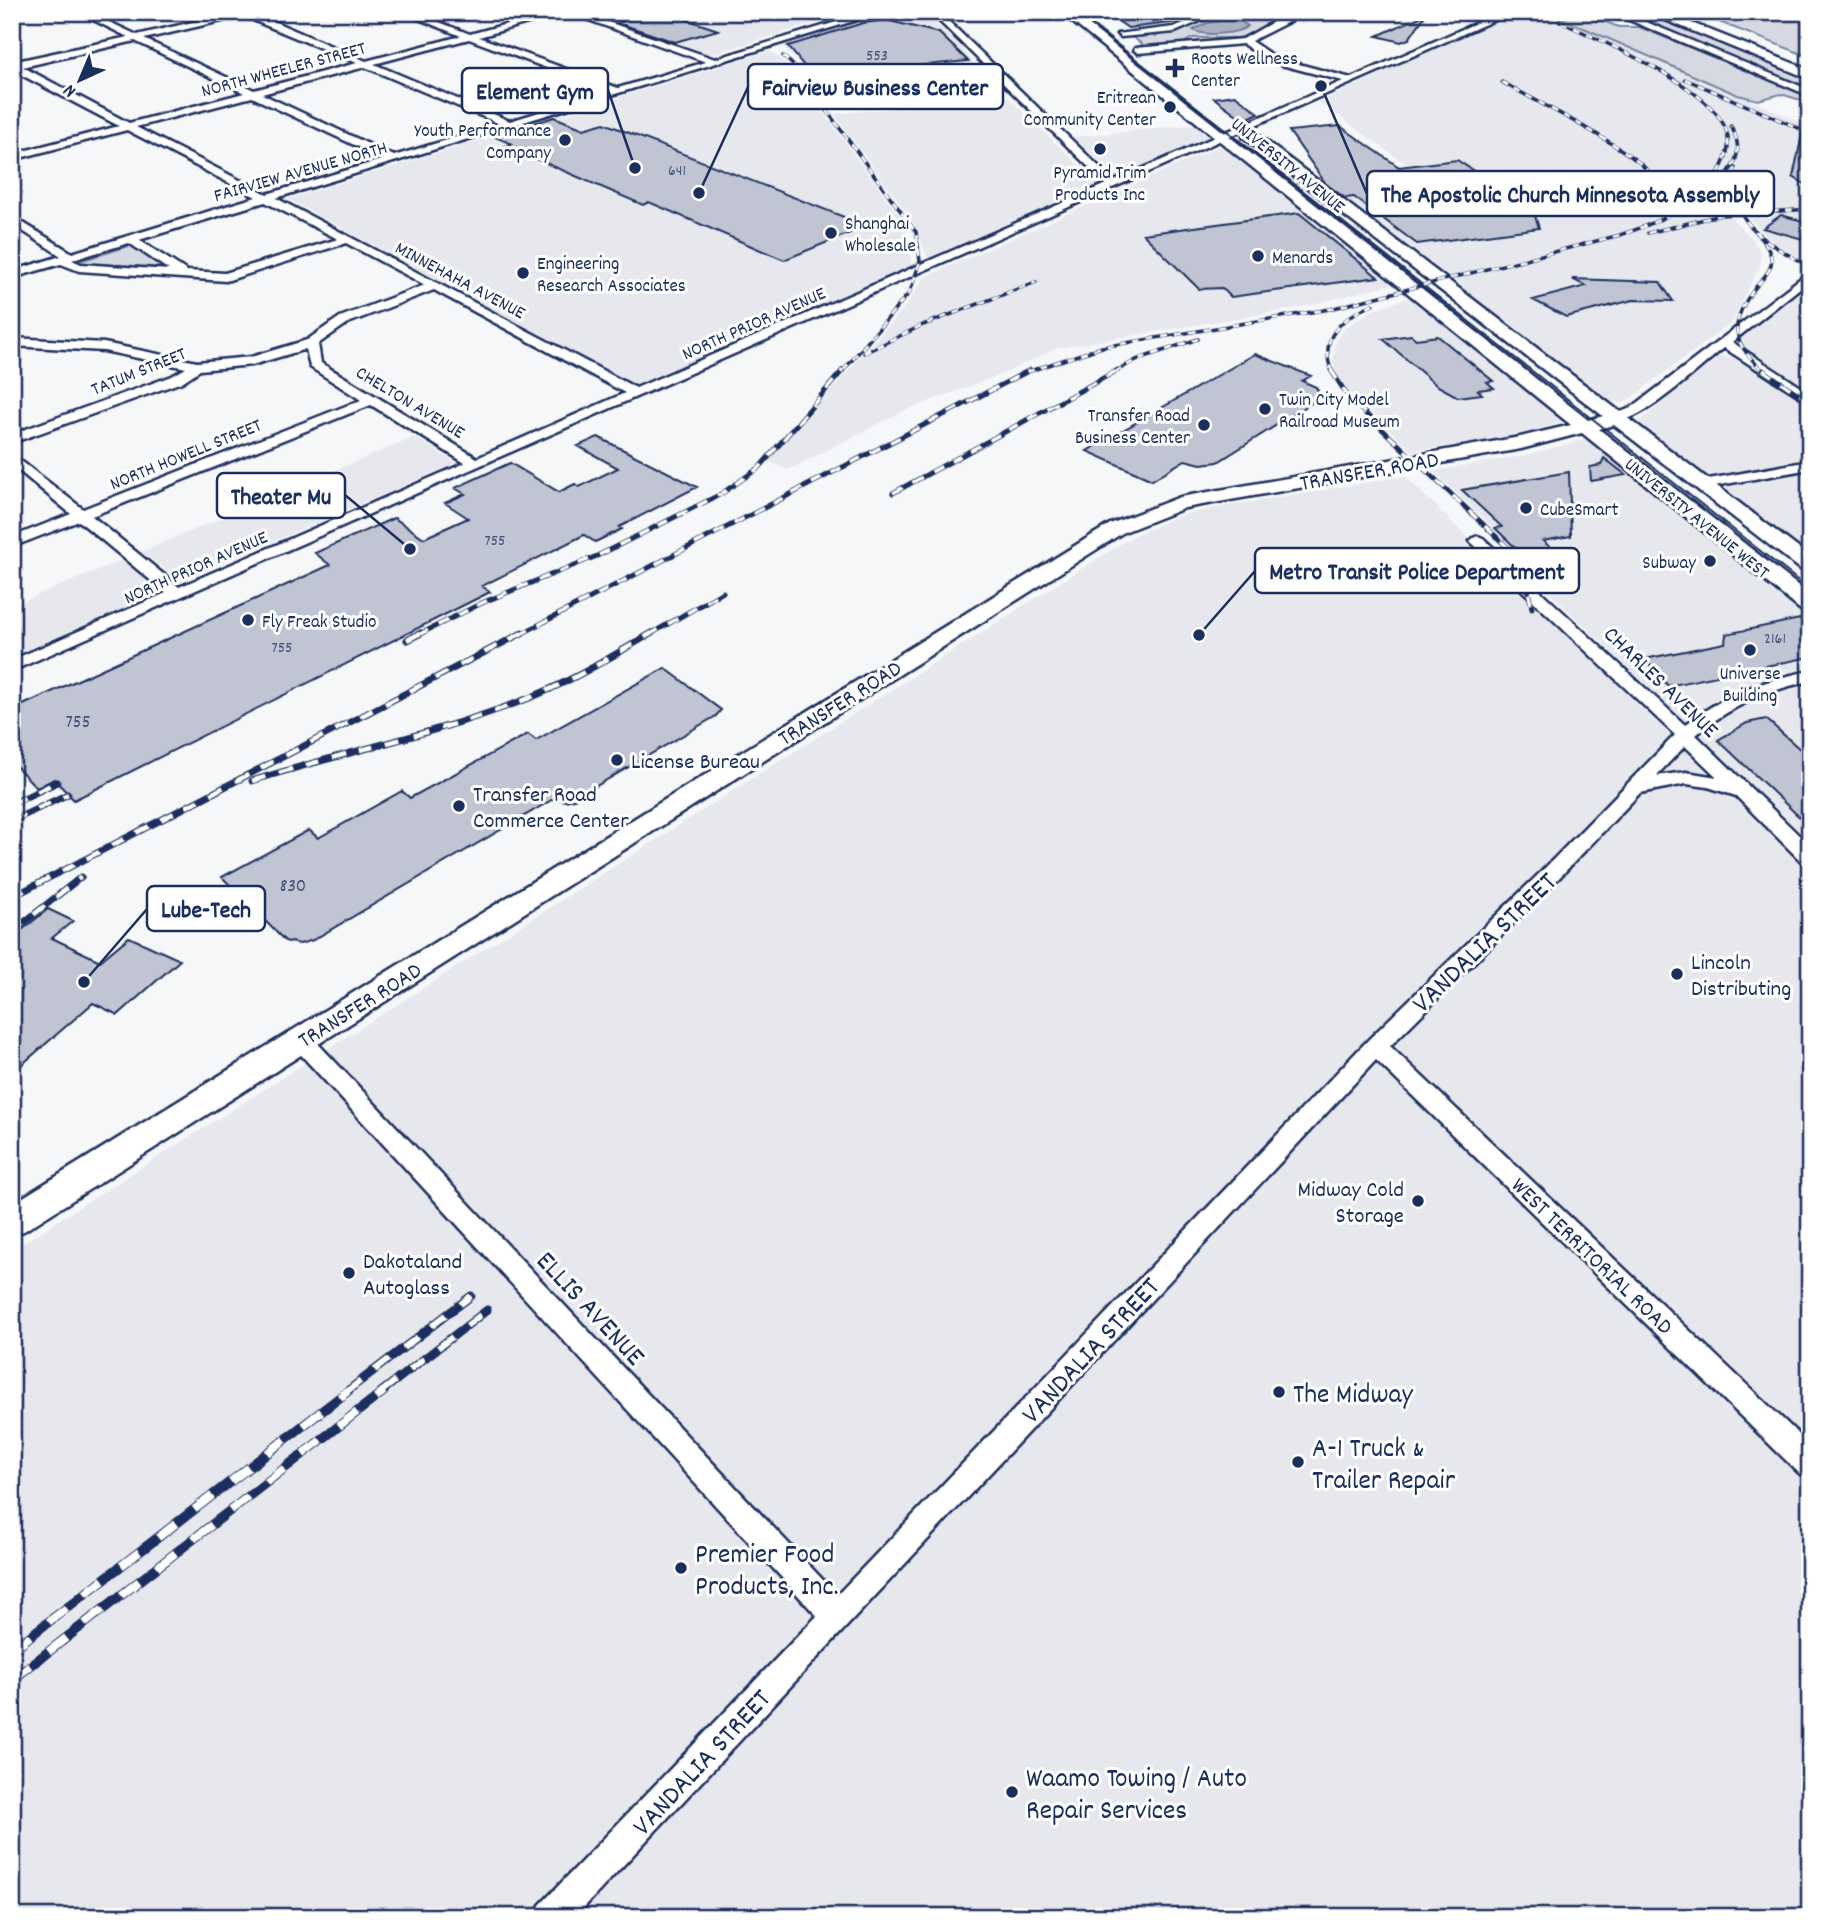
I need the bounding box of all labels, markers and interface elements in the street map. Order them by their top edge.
street label: NORTH WHEELER STREET [199,36,369,106]
house number: 553 [866,45,888,68]
north arrow [46,46,116,116]
place label: Roots Wellness Center [1191,47,1298,96]
marker: Roots Wellness Center [1165,58,1185,78]
callout: Fairview Business Center [748,64,1003,109]
callout: Element Gym [462,68,608,113]
text: Fairview Business Center [762,73,989,107]
text: N [58,77,83,103]
text: Element Gym [476,77,594,111]
place label: Eritrean Community Center [1024,86,1156,135]
marker: Eritrean Community Center [1162,99,1178,115]
street label: UNIVERSITY AVENUE [1224,112,1350,221]
place label: Youth Performance Company [414,119,551,168]
marker: Youth Performance Company [557,132,573,148]
street label: FAIRVIEW AVENUE NORTH [211,136,391,211]
marker: Pyramid Trim Products Inc [1092,141,1108,157]
house number: 641 [668,160,686,183]
place label: Pyramid Trim Products Inc [1053,161,1147,210]
callout: The Apostolic Church Minnesota Assembly [1367,171,1774,216]
text: The Apostolic Church Minnesota Assembly [1381,180,1760,214]
place label: Shanghai Wholesale [845,212,916,261]
marker: Shanghai Wholesale [823,225,839,241]
street label: MINNEHAHA AVENUE [389,236,530,328]
place label: Menards [1272,246,1333,273]
marker: Menards [1250,248,1266,264]
place label: Engineering Research Associates [537,252,686,301]
marker: Engineering Research Associates [515,265,531,281]
street label: NORTH PRIOR AVENUE [678,281,831,369]
street label: TATUM STREET [88,342,191,405]
street label: CHELTON AVENUE [349,361,469,447]
place label: Twin City Model Railroad Museum [1279,388,1400,437]
marker: Twin City Model Railroad Museum [1257,401,1273,417]
place label: Transfer Road Business Center [1075,404,1190,453]
street label: NORTH HOWELL STREET [106,413,267,499]
marker: Transfer Road Business Center [1196,417,1212,433]
street label: TRANSFER ROAD [1298,445,1442,502]
street label: UNIVERSITY AVENUE WEST [1617,453,1774,587]
callout: Theater Mu [217,473,345,518]
text: Theater Mu [231,482,331,516]
place label: CubeSmart [1540,498,1619,525]
marker: CubeSmart [1518,500,1534,516]
street label: NORTH PRIOR AVENUE [120,525,273,613]
house number: 755 [485,530,505,553]
callout: Metro Transit Police Department [1255,548,1579,593]
place label: Subway [1642,551,1696,578]
marker: Subway [1702,553,1718,569]
text: Metro Transit Police Department [1269,557,1565,591]
place label: Fly Freak Studio [262,610,376,637]
marker: Fly Freak Studio [240,612,256,628]
street label: CHARLES AVENUE [1594,620,1725,748]
house number: 2161 [1764,628,1786,651]
house number: 755 [272,637,292,660]
marker: Universe Building [1742,642,1758,658]
street label: TRANSFER ROAD [773,654,909,756]
place label: Universe Building [1719,662,1781,711]
house number: 755 [66,710,90,737]
place label: License Bureau [631,747,760,780]
marker: License Bureau [609,752,625,768]
place label: Transfer Road Commerce Center [473,780,629,839]
marker: Transfer Road Commerce Center [451,798,467,814]
street label: VANDALIA STREET [1405,865,1568,1024]
house number: 830 [280,874,306,901]
callout: Lube-Tech [147,886,265,931]
text: Lube-Tech [161,895,251,929]
place label: Lincoln Distributing [1691,948,1791,1007]
street label: TRANSFER ROAD [293,956,429,1058]
marker: Lincoln Distributing [1669,966,1685,982]
street label: WEST TERRITORIAL ROAD [1502,1171,1679,1344]
place label: Midway Cold Storage [1297,1175,1404,1234]
marker: Midway Cold Storage [1410,1193,1426,1209]
street label: ELLIS AVENUE [524,1244,652,1377]
place label: Dakotaland Autoglass [363,1247,462,1306]
marker: Dakotaland Autoglass [341,1265,357,1281]
street label: VANDALIA STREET [1014,1270,1171,1435]
place label: The Midway [1293,1377,1414,1417]
marker: The Midway [1271,1384,1287,1400]
place label: A-1 Truck & Trailer Repair [1312,1431,1456,1503]
marker: A-1 Truck & Trailer Repair [1290,1454,1306,1470]
place label: Premier Food Products, Inc. [695,1537,838,1609]
marker: Premier Food Products, Inc. [673,1560,689,1576]
street label: VANDALIA STREET [625,1682,782,1847]
place label: Waamo Towing / Auto Repair Services [1026,1761,1247,1833]
marker: Waamo Towing / Auto Repair Services [1004,1784,1020,1800]

